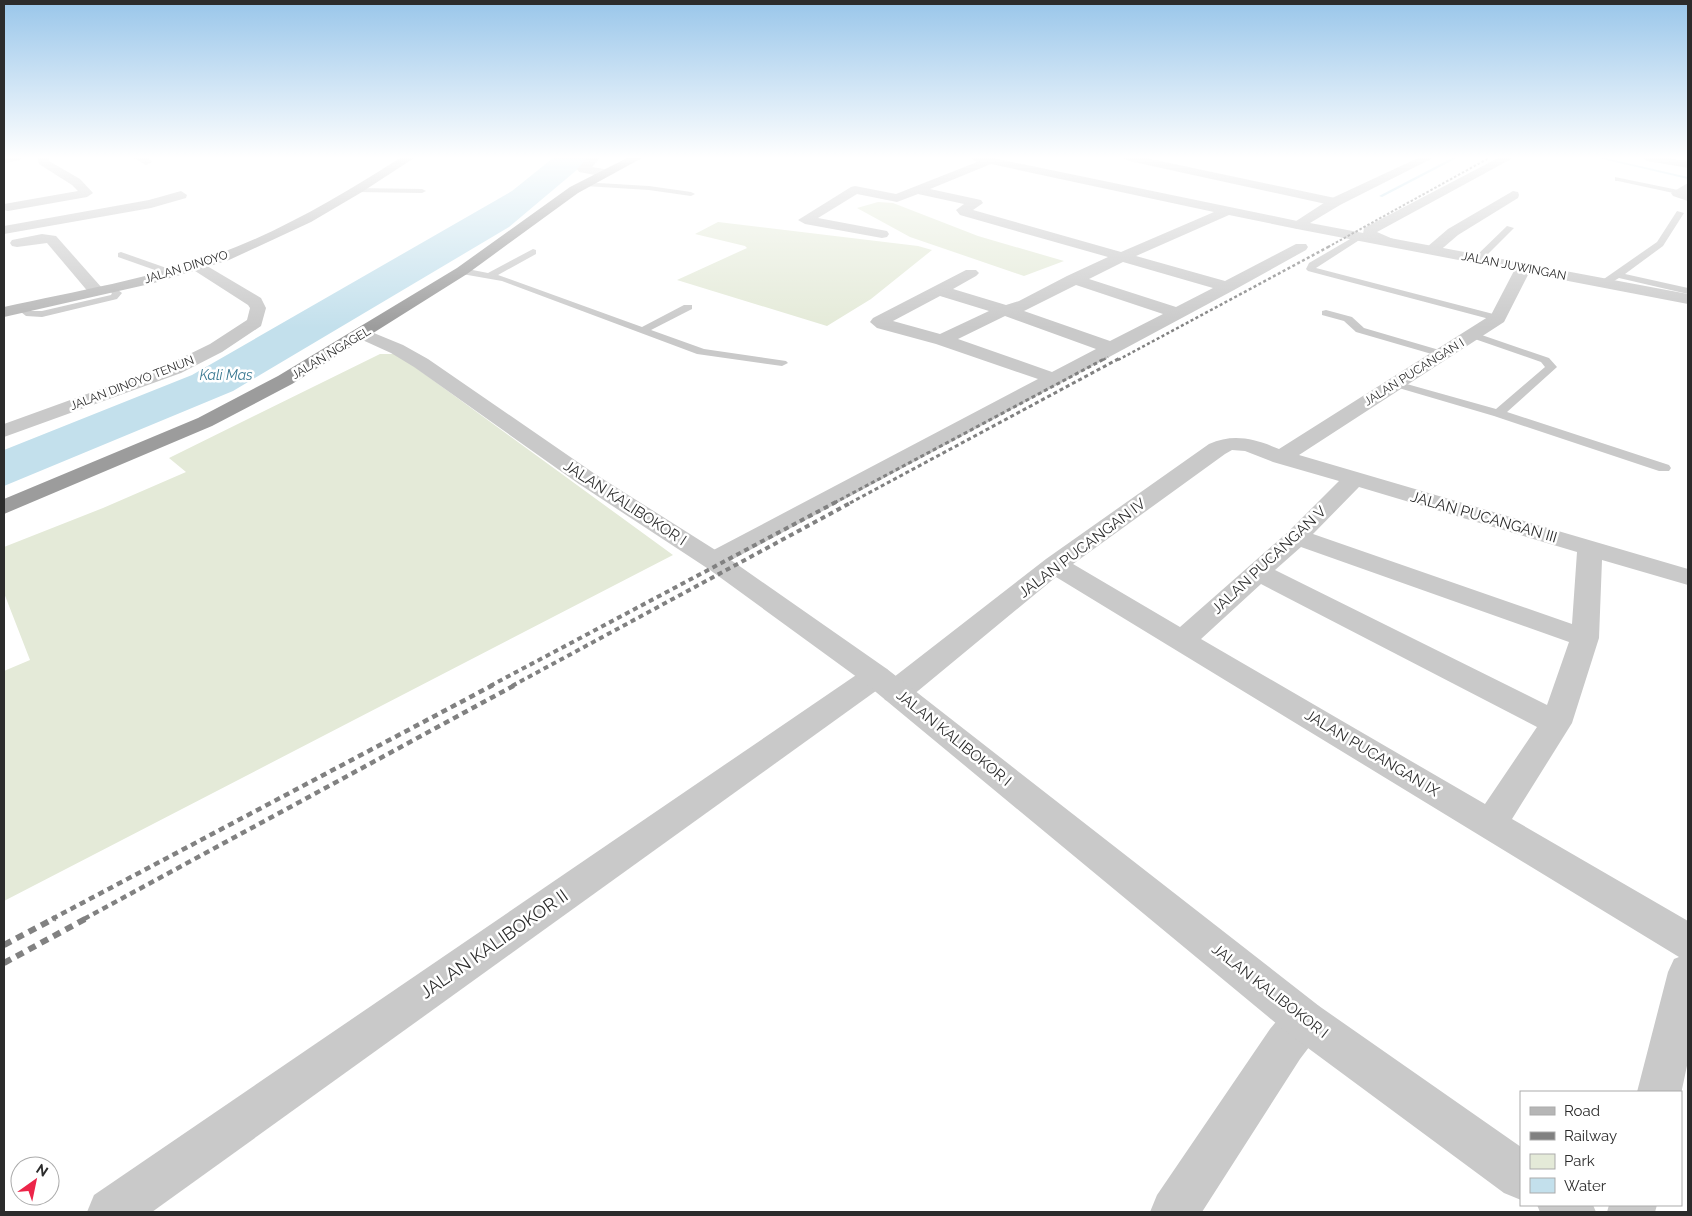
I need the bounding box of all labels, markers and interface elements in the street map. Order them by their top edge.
street label: JALAN DINOYO [143,248,229,286]
street label: JALAN JUWINGAN [1460,249,1568,283]
street label: JALAN NGAGEL [289,324,373,382]
street label: JALAN PUCANGAN I [1361,336,1467,408]
street label: JALAN DINOYO TENUN [68,353,196,413]
water label: Kali Mas [199,367,253,383]
street label: JALAN KALIBOKOR I [560,457,690,549]
street label: JALAN PUCANGAN III [1409,487,1559,547]
street label: JALAN PUCANGAN IV [1015,494,1149,602]
street label: JALAN PUCANGAN V [1208,502,1330,618]
street label: JALAN KALIBOKOR I [893,686,1015,790]
street label: JALAN PUCANGAN IX [1302,706,1443,800]
street label: JALAN KALIBOKOR II [416,885,572,1003]
street label: JALAN KALIBOKOR I [1208,940,1332,1042]
legend [1520,1091,1682,1206]
text: Road [1564,1102,1600,1120]
text: Railway [1564,1127,1617,1145]
text: Park [1564,1152,1595,1170]
north arrow [10,1156,60,1206]
text: N [33,1160,51,1180]
text: Water [1564,1177,1607,1195]

